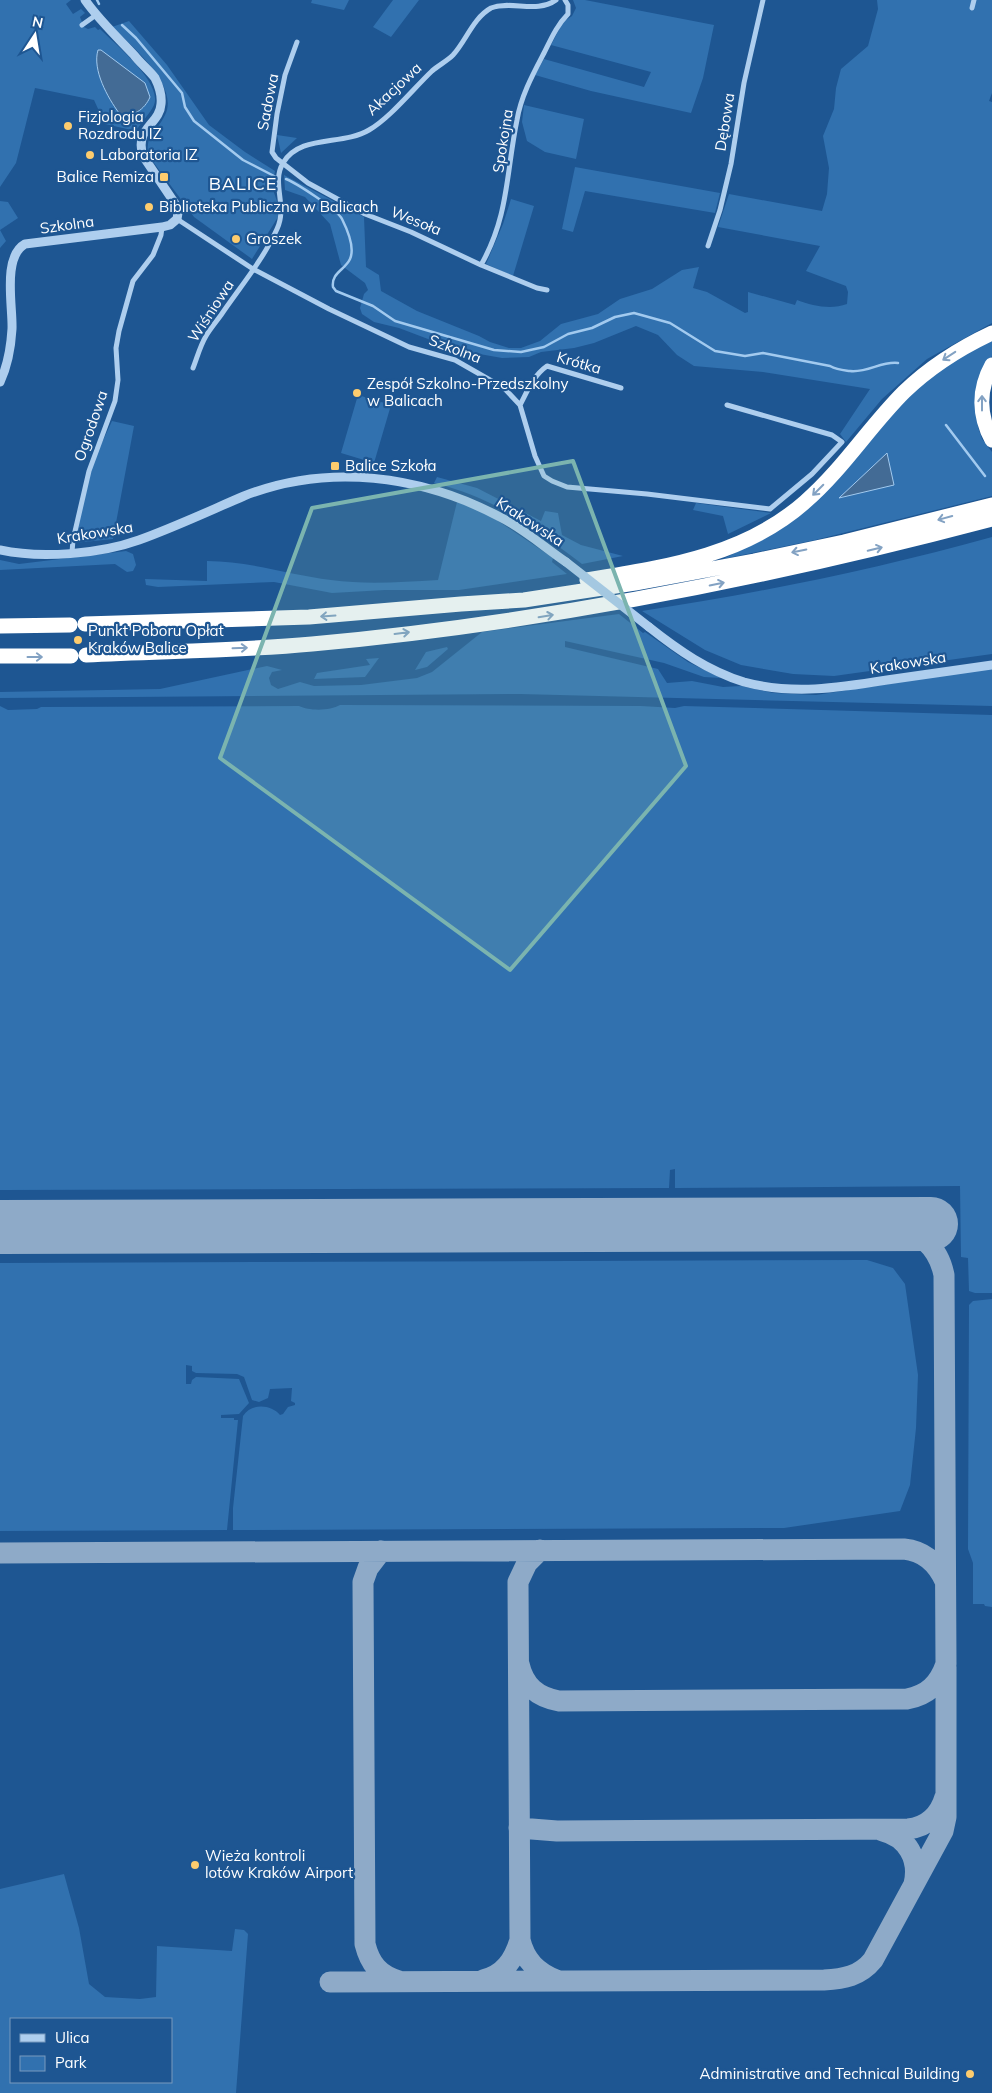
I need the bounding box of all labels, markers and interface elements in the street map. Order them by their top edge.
north arrow [10,10,60,60]
text: N [31,12,45,32]
street label: Akacjowa [362,58,425,119]
street label: Sadowa [253,72,282,132]
street label: Dębowa [711,91,738,152]
place label: Fizjologia Rozdrodu IZ [78,107,162,143]
street label: Spokojna [488,108,517,174]
marker: Fizjologia Rozdrodu IZ [62,120,74,132]
place label: Laboratoria IZ [100,145,198,164]
marker: Laboratoria IZ [84,149,96,161]
place label: Balice Remiza [56,167,154,186]
marker: Balice Remiza [158,171,170,183]
district label: BALICE [209,172,277,195]
place label: Biblioteka Publiczna w Balicach [159,197,379,216]
marker: Biblioteka Publiczna w Balicach [143,201,155,213]
street label: Wesoła [388,202,444,239]
street label: Szkolna [39,211,95,238]
place label: Groszek [246,229,302,248]
marker: Groszek [230,233,242,245]
street label: Wiśniowa [183,276,238,345]
street label: Szkolna [426,330,484,367]
street label: Krótka [555,347,604,378]
one-way arrow [942,351,956,361]
place label: Zespół Szkolno-Przedszkolny w Balicach [367,374,569,410]
marker: Zespół Szkolno-Przedszkolny w Balicach [351,387,363,399]
street label: Ogrodowa [70,388,112,464]
one-way arrow [977,395,987,411]
place label: Balice Szkoła [345,456,437,475]
marker: Balice Szkoła [329,460,341,472]
one-way arrow [812,484,824,496]
street label: Krakowska [493,493,568,550]
one-way arrow [937,513,953,523]
street label: Krakowska [55,517,134,548]
one-way arrow [867,544,883,553]
one-way arrow [791,547,807,557]
one-way arrow [708,579,724,588]
one-way arrow [538,610,554,620]
one-way arrow [320,611,336,621]
place label: Punkt Poboru Opłat Kraków Balice [88,621,224,657]
one-way arrow [393,628,409,638]
marker: Punkt Poboru Opłat Kraków Balice [72,634,84,646]
one-way arrow [232,644,248,653]
street label: Krakowska [868,647,947,678]
one-way arrow [27,652,43,661]
place label: Wieża kontroli lotów Kraków Airport [205,1846,353,1882]
marker: Wieża kontroli lotów Kraków Airport [189,1859,201,1871]
legend [10,2018,172,2083]
text: Ulica [55,2028,89,2047]
text: Park [55,2053,87,2072]
place label: Administrative and Technical Building [700,2064,960,2083]
marker: Administrative and Technical Building [964,2068,976,2080]

